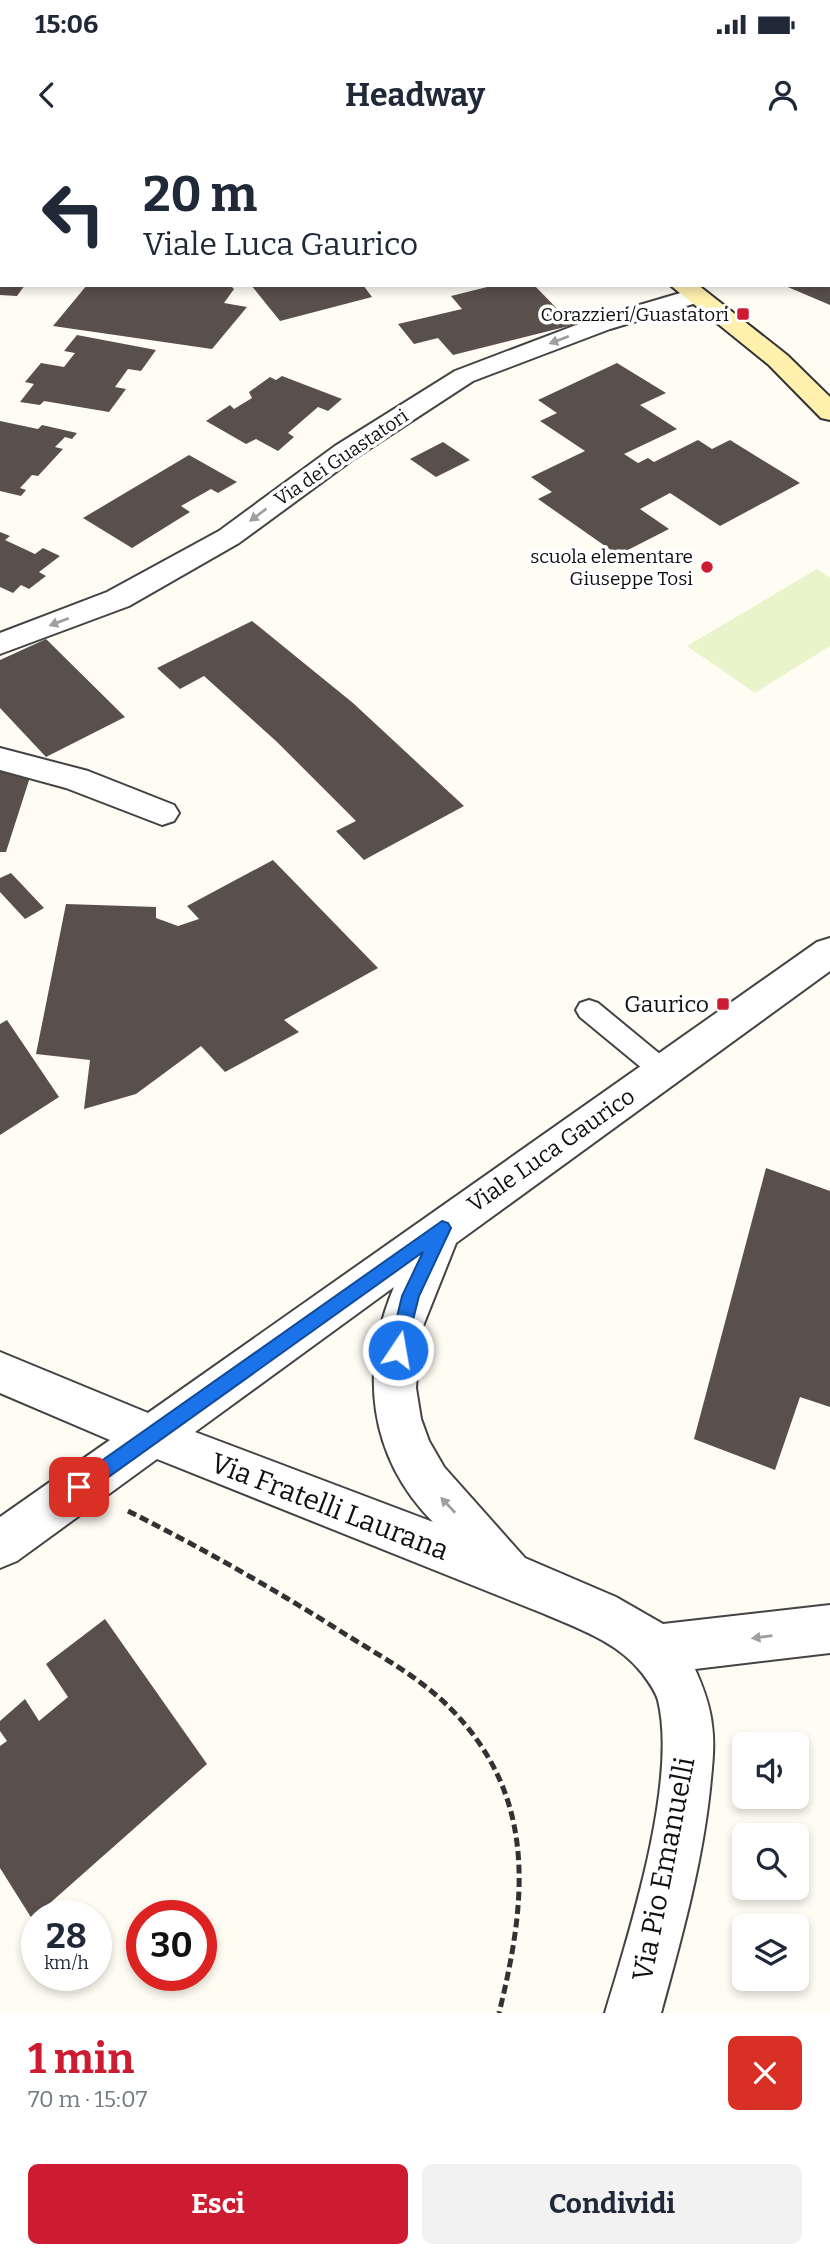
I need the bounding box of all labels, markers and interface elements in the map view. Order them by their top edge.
text: 15:06 [35,9,98,40]
icon: back [28,76,66,114]
text: Headway [345,76,485,114]
icon: person [764,76,802,114]
text: 20 m [143,165,257,224]
icon: left [28,168,119,259]
text: Viale Luca Gaurico [143,225,418,263]
place label: Corazzieri/Guastatori [541,303,729,326]
marker: Corazzieri/Guastatori [735,306,751,322]
one-way arrow [549,334,570,345]
street label: Via dei Guastatori [270,404,413,511]
one-way arrow [250,507,268,522]
place label: scuola elementare Giuseppe Tosi [530,545,693,590]
marker: scuola elementare Giuseppe Tosi [699,559,715,575]
one-way arrow [48,616,69,627]
place label: Gaurico [624,990,709,1018]
marker: Gaurico [715,996,731,1012]
street label: Viale Luca Gaurico [462,1082,640,1218]
position arrow [361,1313,435,1387]
street label: Via Fratelli Laurana [206,1446,453,1567]
pin [49,1457,109,1517]
icon: arrive [60,1468,98,1506]
one-way arrow [440,1496,456,1514]
one-way arrow [751,1631,773,1642]
map controls [732,1732,809,1991]
button: sound [732,1732,809,1809]
street label: Via Pio Emanuelli [626,1754,701,1984]
button: search [732,1823,809,1900]
speed limit sign: 30 [126,1900,217,1991]
button: layers [732,1914,809,1991]
text: 28 [46,1915,87,1957]
text: km/h [44,1952,89,1974]
text: 1 min [28,2034,134,2084]
button: close [728,2036,802,2110]
text: 70 m · 15:07 [28,2085,147,2113]
button: Esci [28,2164,408,2244]
button: Condividi [422,2164,802,2244]

